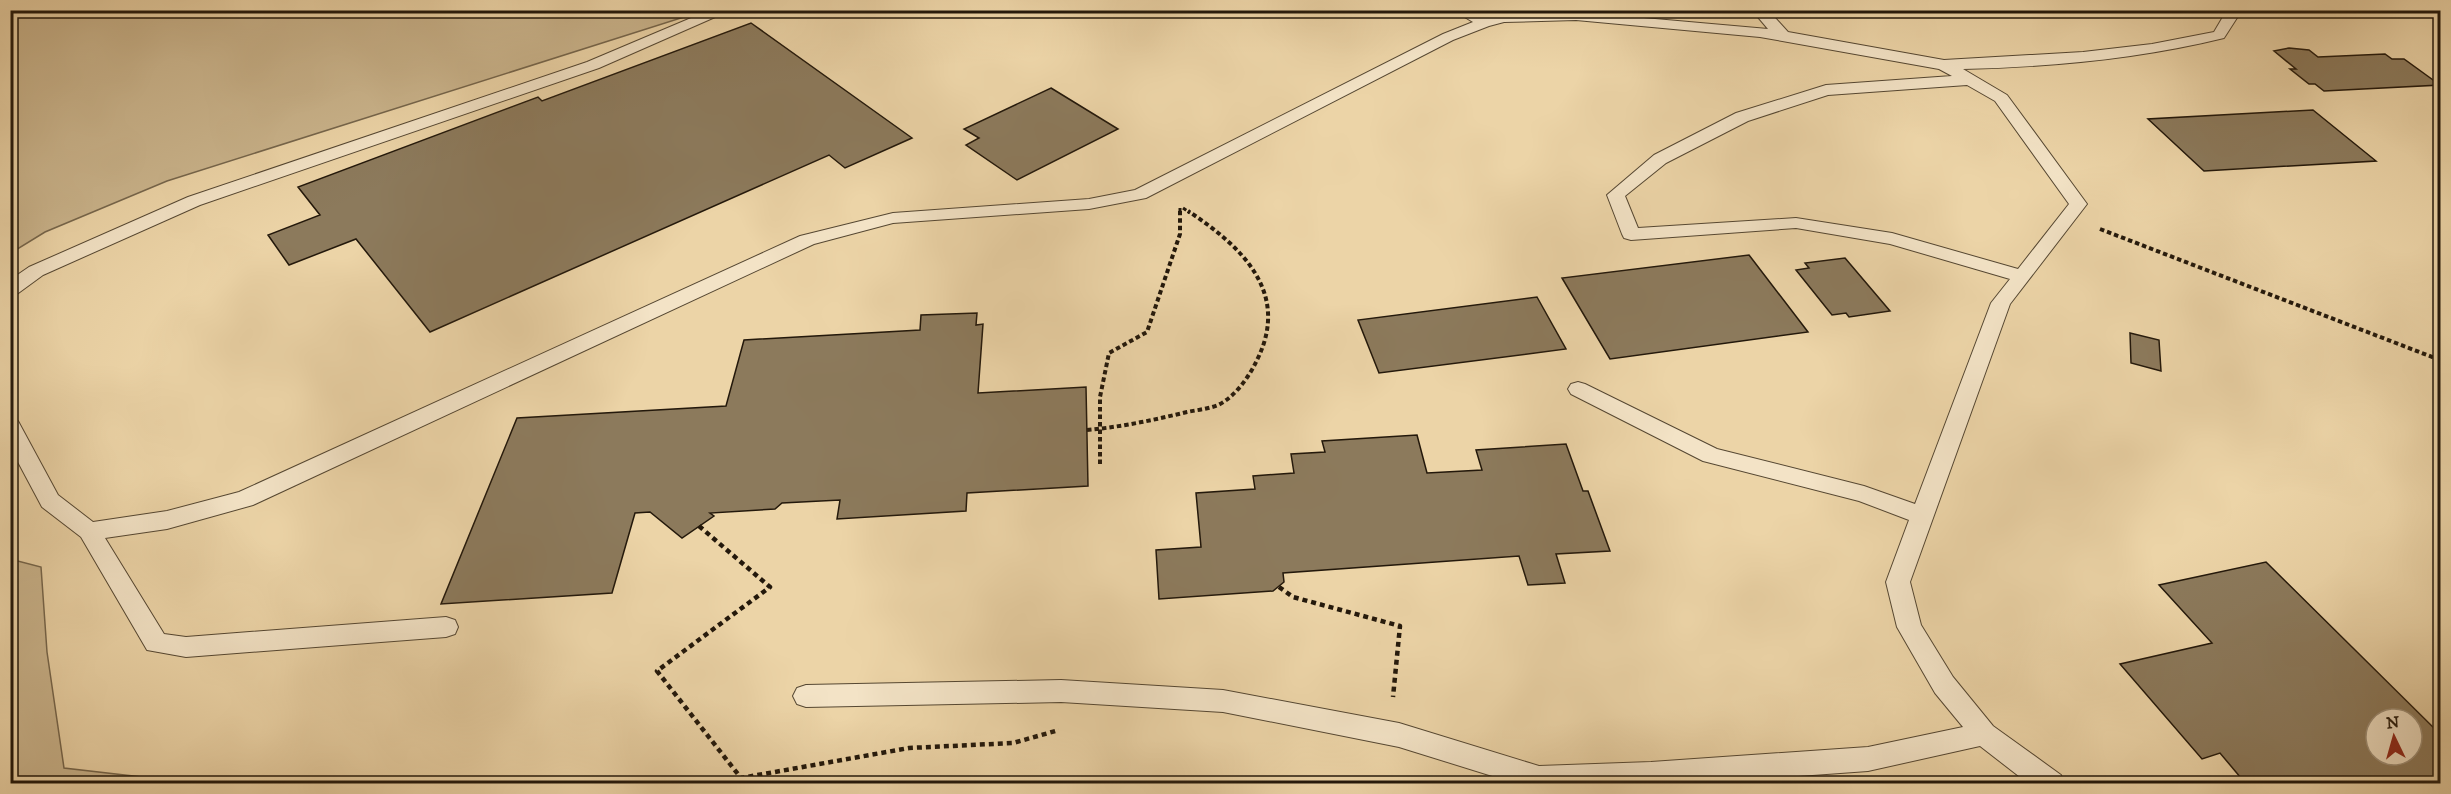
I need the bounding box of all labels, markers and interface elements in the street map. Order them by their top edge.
north arrow [2364,707,2424,767]
text: N [2385,713,2400,734]

